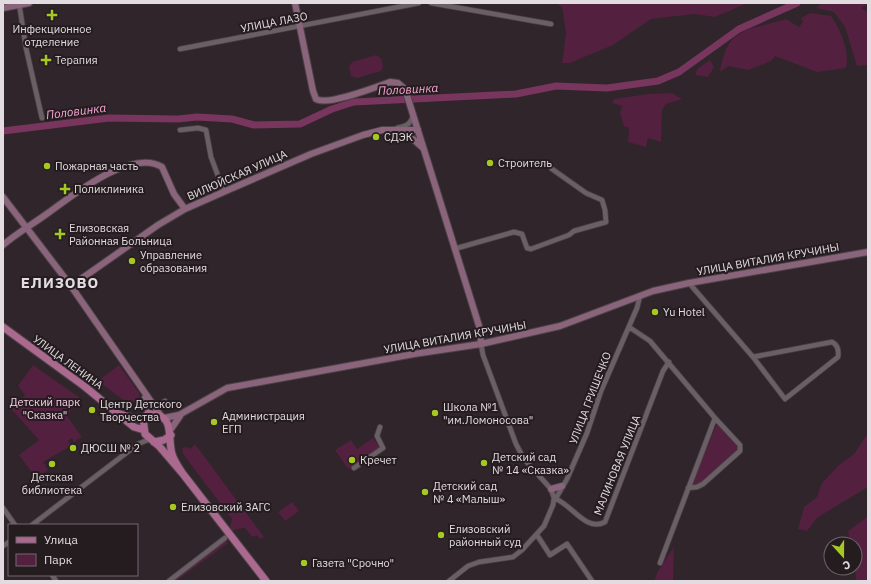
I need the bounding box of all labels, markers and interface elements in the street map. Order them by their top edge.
marker: Инфекционное отделение [46,9,58,21]
street label: УЛИЦА ЛАЗО [239,9,309,35]
place label: Инфекционное отделение [13,22,91,49]
place label: Терапия [55,53,98,67]
marker: Терапия [40,54,52,66]
water label: Половинка [377,80,439,98]
water label: Половинка [45,100,107,122]
place label: СДЭК [384,130,413,144]
marker: СДЭК [371,132,381,142]
street label: ВИЛЮЙСКАЯ УЛИЦА [185,147,289,203]
place label: Строитель [498,156,552,170]
marker: Строитель [485,158,495,168]
place label: Пожарная часть [55,159,139,173]
marker: Пожарная часть [42,161,52,171]
place label: Поликлиника [74,182,144,196]
marker: Поликлиника [59,183,71,195]
place label: Елизовская Районная Больница [69,221,172,248]
marker: Елизовская Районная Больница [54,228,66,240]
street label: УЛИЦА ВИТАЛИЯ КРУЧИНЫ [696,240,840,278]
place label: Управление образования [140,248,207,275]
marker: Управление образования [127,256,137,266]
district label: ЕЛИЗОВО [21,273,99,292]
place label: Yu Hotel [663,305,705,319]
marker: Yu Hotel [650,307,660,317]
street label: УЛИЦА ВИТАЛИЯ КРУЧИНЫ [383,318,527,356]
street label: УЛИЦА ЛЕНИНА [30,332,106,392]
street label: УЛИЦА ГРИШЕЧКО [566,350,614,446]
park label: Детский парк "Сказка" [10,395,80,422]
place label: Центр Детского Творчества [100,397,182,424]
place label: Школа №1 "им.Ломоносова" [443,400,533,427]
marker: Центр Детского Творчества [87,405,97,415]
marker: Школа №1 "им.Ломоносова" [430,408,440,418]
place label: Администрация ЕГП [222,409,305,436]
street label: МАЛИНОВАЯ УЛИЦА [590,413,644,517]
marker: Администрация ЕГП [209,417,219,427]
place label: ДЮСШ № 2 [81,441,140,455]
marker: ДЮСШ № 2 [68,443,78,453]
place label: Детский сад № 14 «Сказка» [492,450,569,477]
place label: Кречет [360,453,397,467]
marker: Кречет [347,455,357,465]
marker: Детский сад № 14 «Сказка» [479,458,489,468]
marker: Детская библиотека [47,459,57,469]
place label: Детская библиотека [22,470,82,497]
place label: Детский сад № 4 «Малыш» [433,479,506,506]
marker: Детский сад № 4 «Малыш» [420,487,430,497]
place label: Елизовский ЗАГС [181,500,271,514]
marker: Елизовский ЗАГС [168,502,178,512]
place label: Елизовский районный суд [449,522,522,549]
legend [8,524,138,576]
marker: Елизовский районный суд [436,530,446,540]
text: Улица [44,532,78,547]
north arrow [823,536,863,576]
text: Парк [44,552,73,567]
place label: Газета "Срочно" [312,556,394,570]
marker: Газета "Срочно" [299,558,309,568]
text: С [841,558,852,573]

